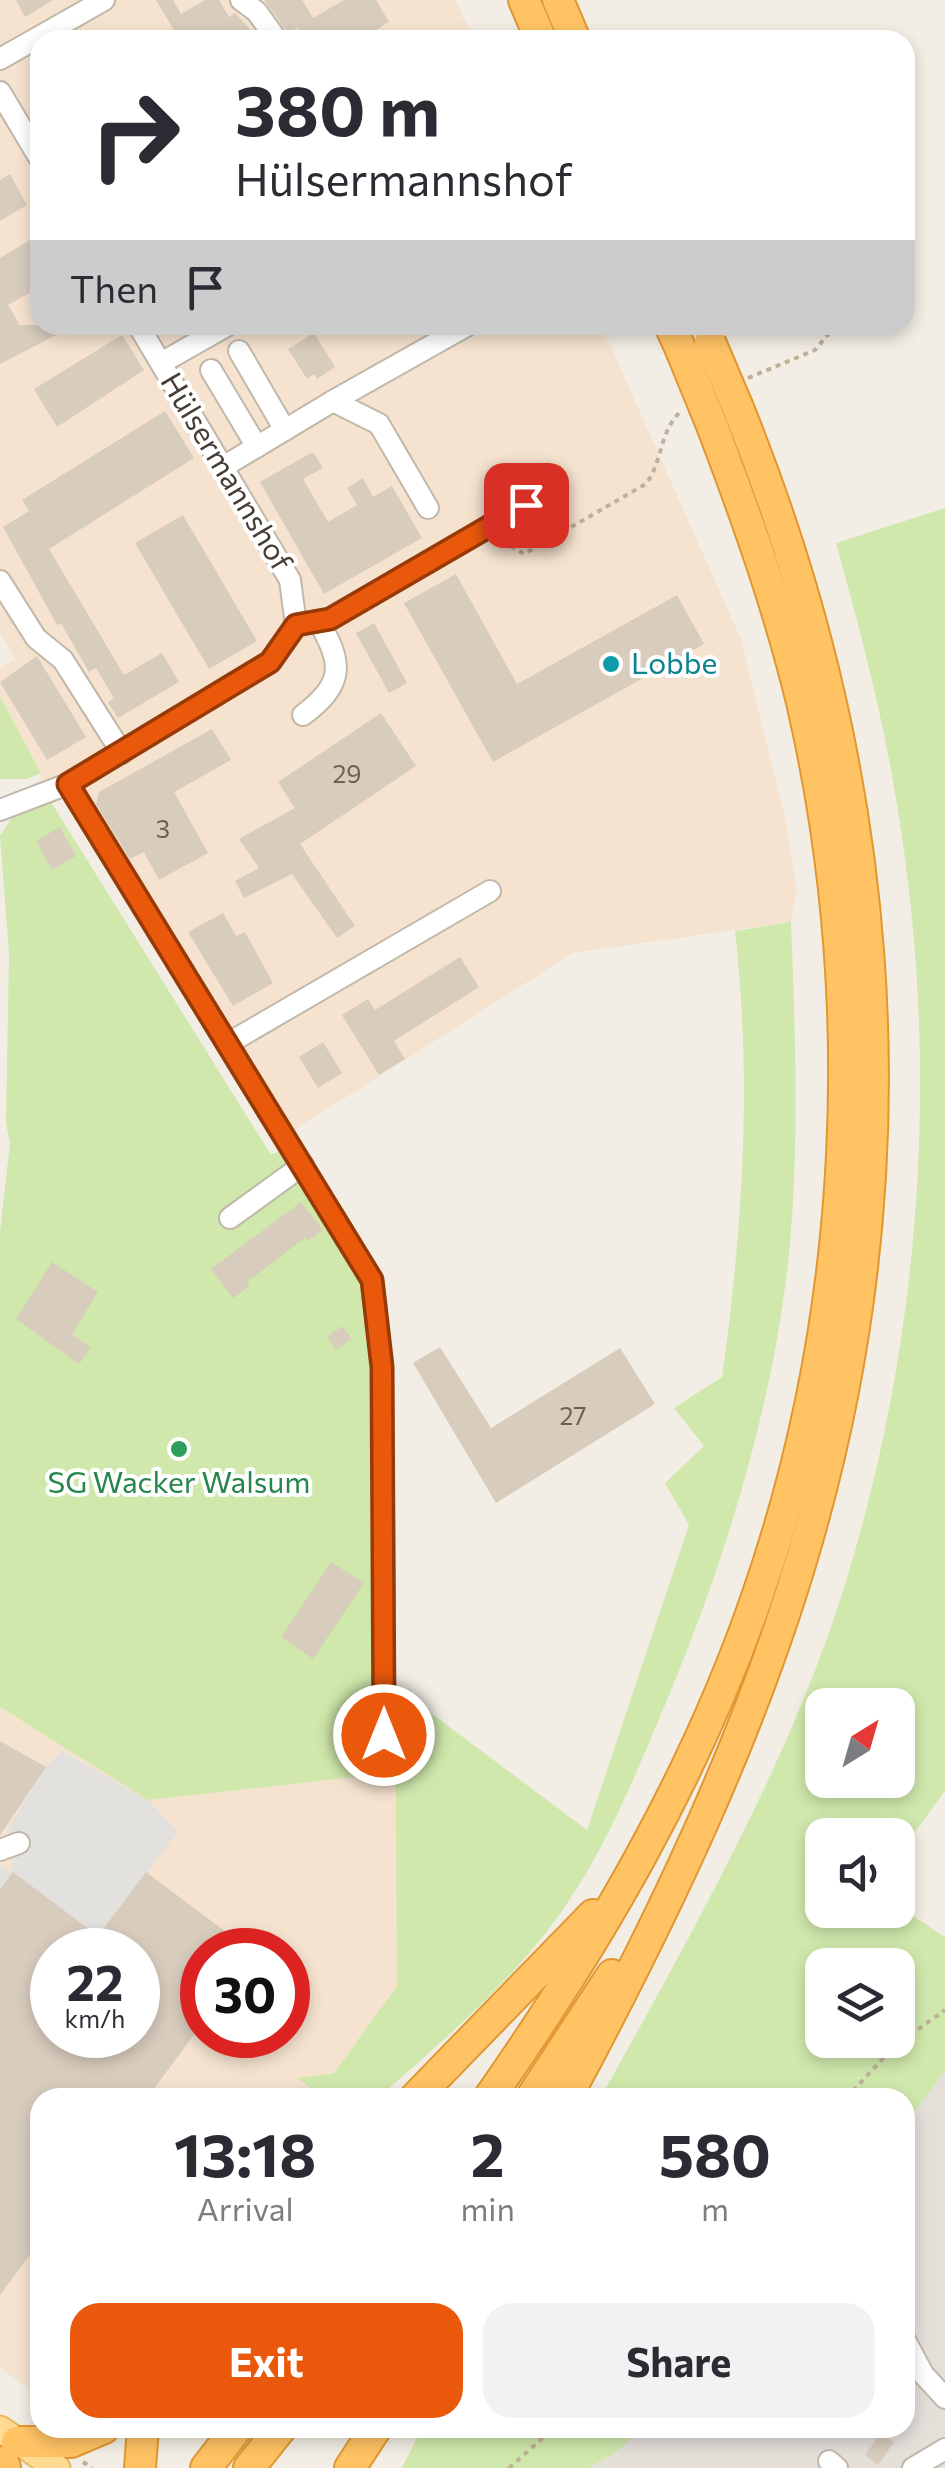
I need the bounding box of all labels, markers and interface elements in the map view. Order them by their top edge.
text: 380 m [235,65,440,150]
icon: right [70,70,200,200]
text: Hülsermannshof [235,150,572,205]
icon: arrive [178,260,233,315]
text: Then [70,264,158,311]
street label: Hülsermannshof [154,365,302,577]
pin [484,463,569,548]
icon: arrive [499,478,554,533]
place label: Lobbe [631,643,717,680]
marker: Lobbe [600,653,622,675]
house number: 29 [333,758,361,788]
house number: 3 [156,813,170,843]
house number: 27 [560,1400,587,1430]
marker: SG Wacker Walsum [168,1438,190,1460]
place label: SG Wacker Walsum [48,1462,310,1499]
position arrow [332,1683,436,1787]
north arrow [805,1688,915,1798]
map controls [805,1688,915,2058]
button: sound [805,1818,915,1928]
speed limit sign: 30 [180,1928,310,2058]
button: layers [805,1948,915,2058]
text: 22 [67,1950,123,2011]
text: km/h [65,2003,125,2033]
text: 13:18 [174,2116,316,2189]
text: 2 [471,2116,505,2189]
text: 580 [659,2116,771,2189]
text: Arrival [197,2188,294,2228]
text: min [460,2188,515,2228]
text: m [701,2188,729,2228]
button: Exit [70,2303,463,2418]
button: Share [483,2303,875,2418]

